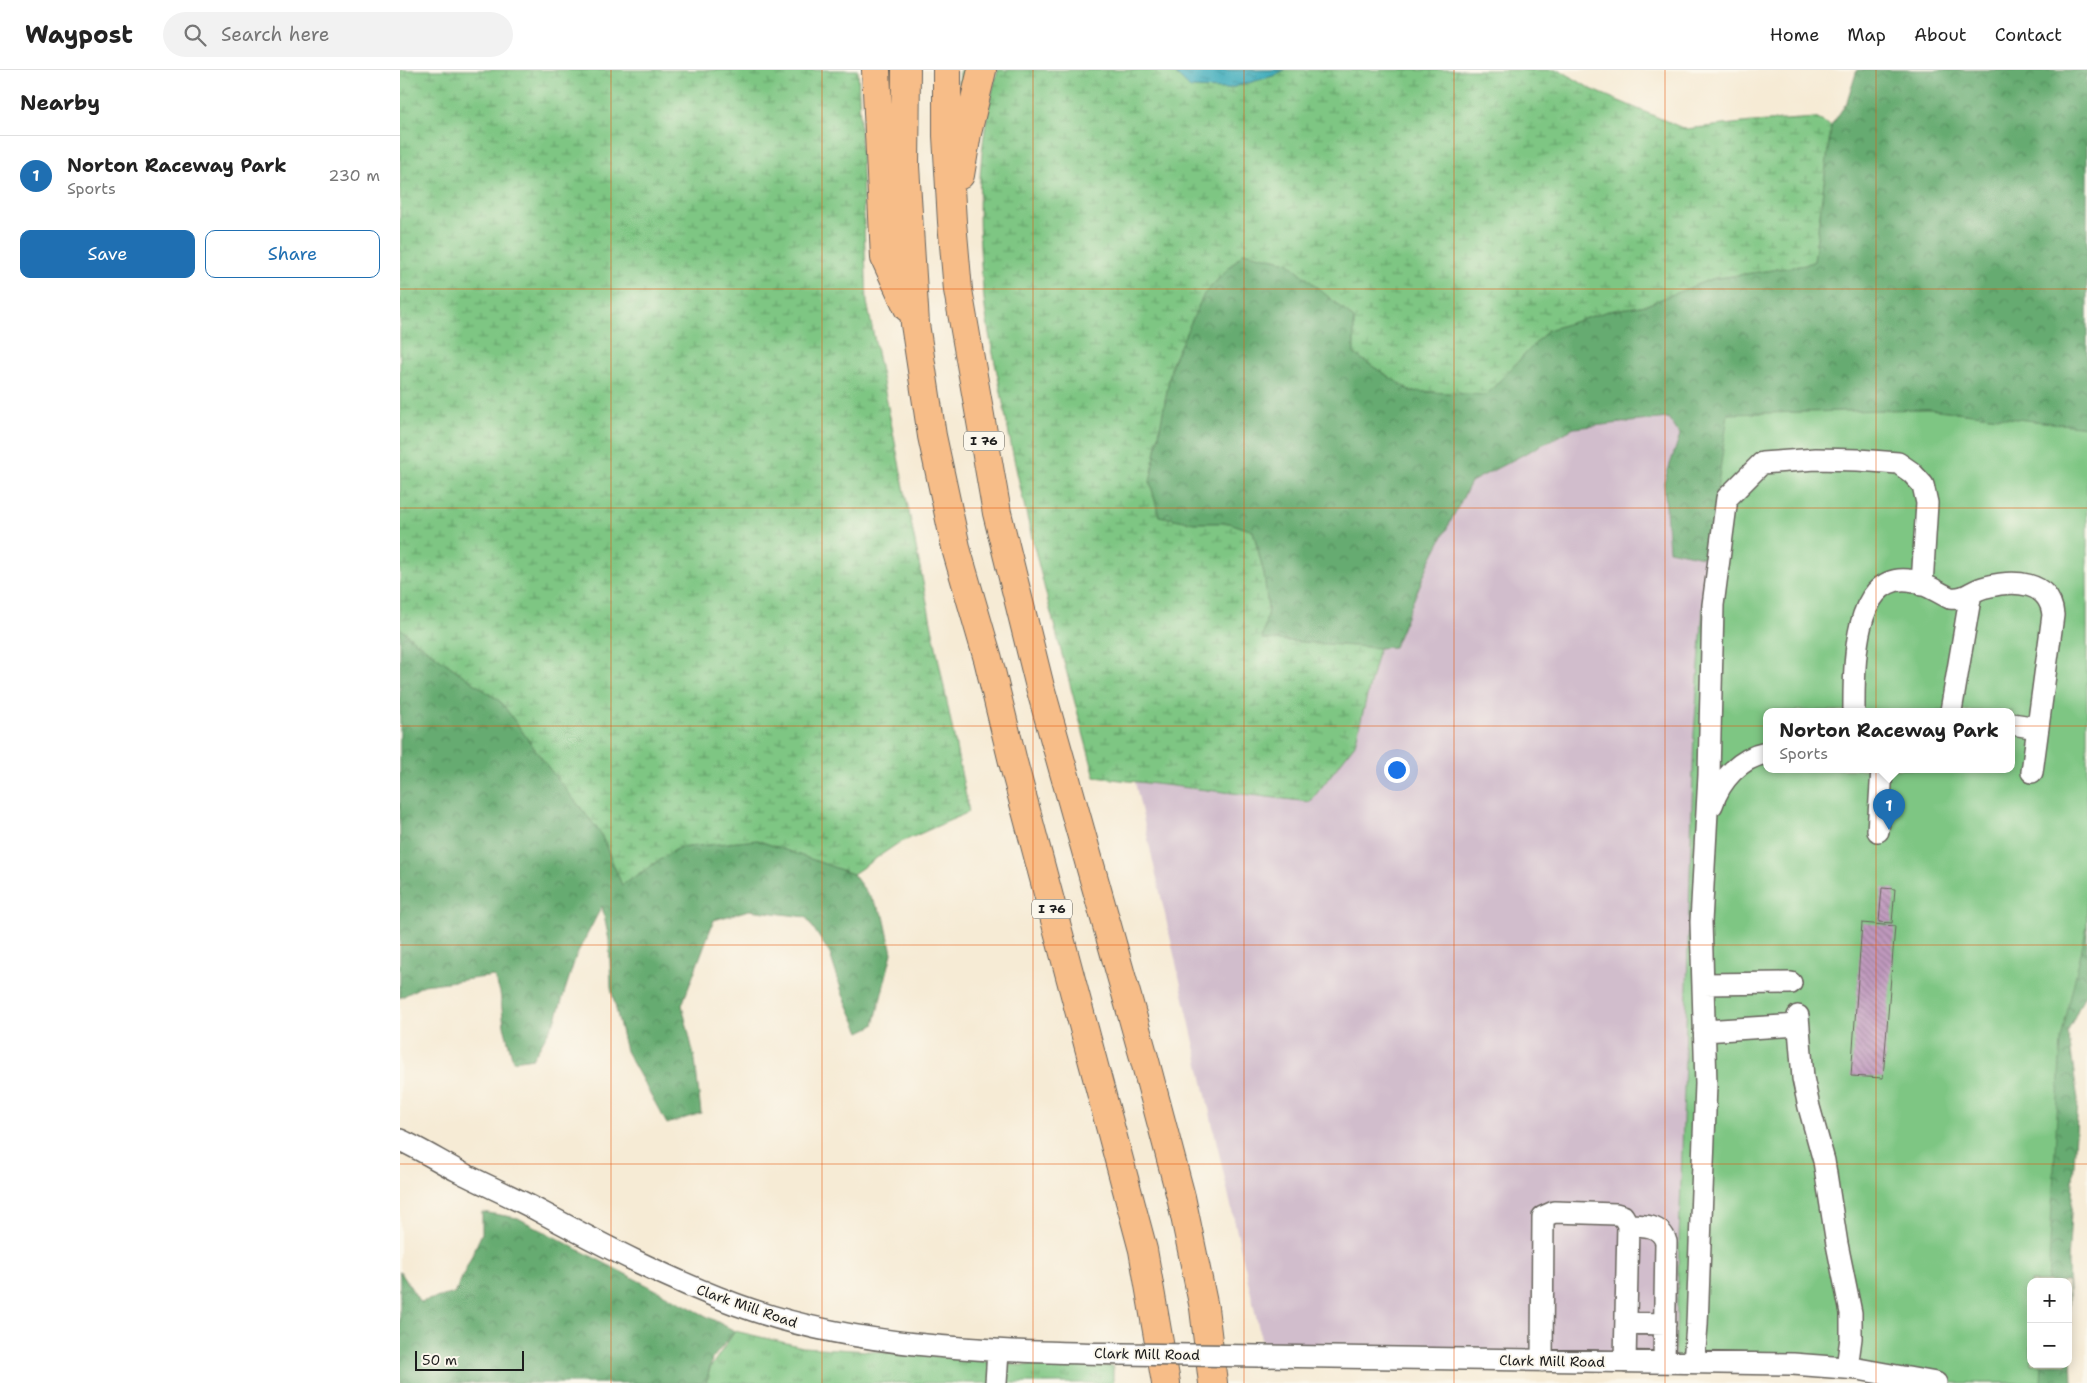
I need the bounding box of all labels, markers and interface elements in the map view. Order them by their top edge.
search box [163,12,513,57]
text: Waypost [25,19,133,51]
icon: search [181,21,209,49]
text: Search here [221,22,329,47]
text: Home [1770,23,1819,47]
text: Map [1847,23,1886,47]
text: About [1914,23,1967,47]
text: Contact [1995,23,2062,47]
text: Nearby [20,89,100,117]
text: Norton Raceway Park [67,153,287,178]
text: 1 [32,165,40,186]
text: 230 m [328,165,380,186]
text: Sports [67,178,116,199]
button: Save [20,230,195,278]
button: Share [205,230,380,278]
road number: I 76 [964,432,1004,451]
popup [1763,708,2015,773]
text: Norton Raceway Park [1779,718,1999,743]
text: Sports [1779,743,1828,764]
your location [1384,757,1410,783]
pin: 1 [1873,789,1905,830]
road number: I 76 [1032,900,1072,919]
map controls [2027,1278,2072,1368]
button: + [2027,1278,2072,1323]
street label: Clark Mill Road [694,1280,800,1332]
button: − [2027,1323,2072,1368]
street label: Clark Mill Road [1094,1344,1200,1364]
scale bar [415,1348,524,1371]
text: 50 m [422,1351,457,1369]
street label: Clark Mill Road [1499,1351,1605,1371]

